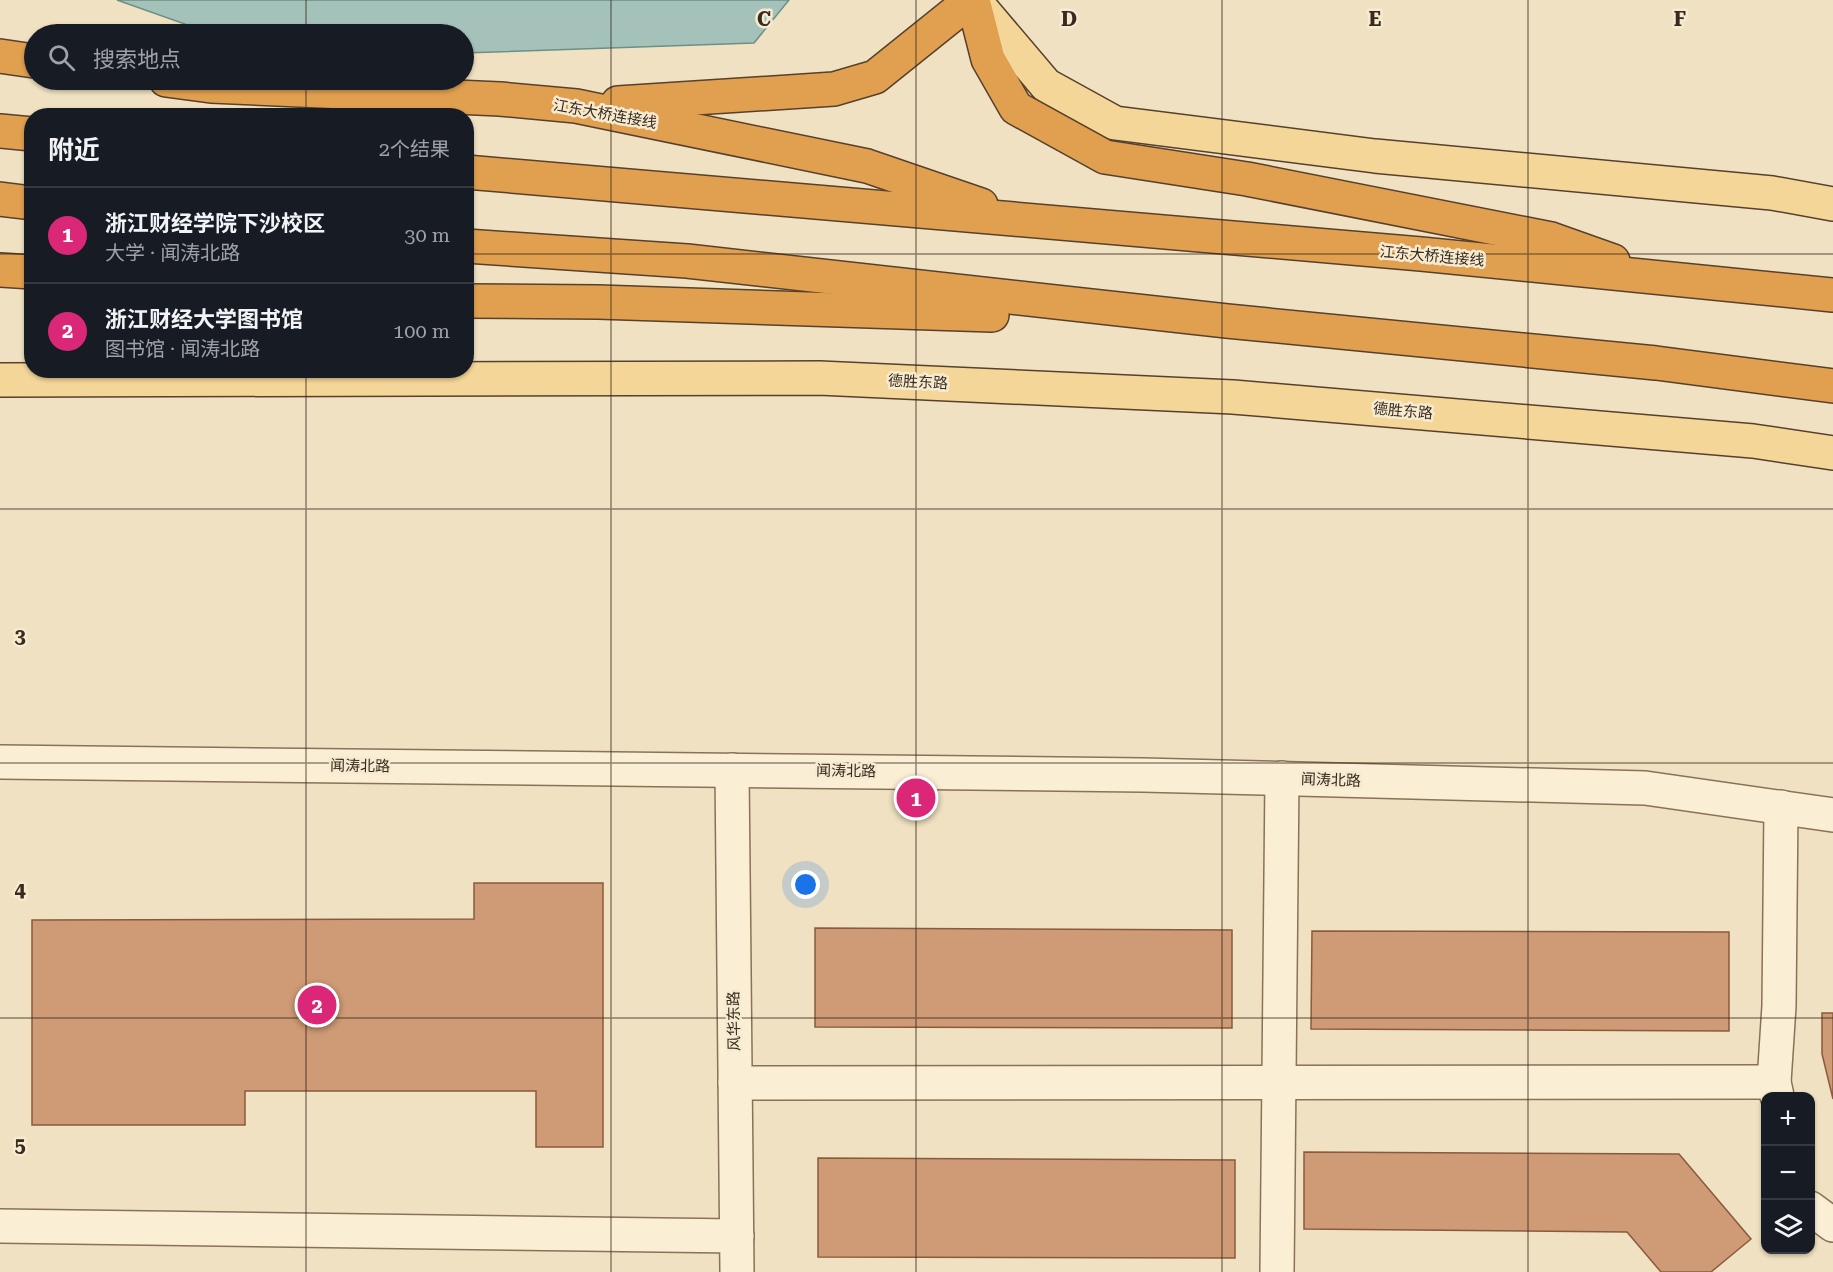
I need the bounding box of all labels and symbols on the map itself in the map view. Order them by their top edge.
text: C [757,7,771,31]
text: D [1061,7,1077,31]
text: E [1369,7,1382,31]
text: F [1674,7,1686,31]
street label: 江东大桥连接线 [552,96,658,132]
street label: 江东大桥连接线 [1379,242,1485,270]
street label: 德胜东路 [888,371,948,393]
street label: 德胜东路 [1372,399,1434,423]
text: 3 [14,624,26,648]
street label: 闻涛北路 [330,756,390,776]
street label: 闻涛北路 [816,761,876,781]
street label: 闻涛北路 [1301,770,1361,790]
pin: 1 [896,776,936,820]
your location [791,870,820,899]
text: 4 [14,878,26,902]
pin: 2 [298,982,336,1028]
street label: 风华东路 [724,991,744,1051]
text: 5 [14,1133,26,1157]

